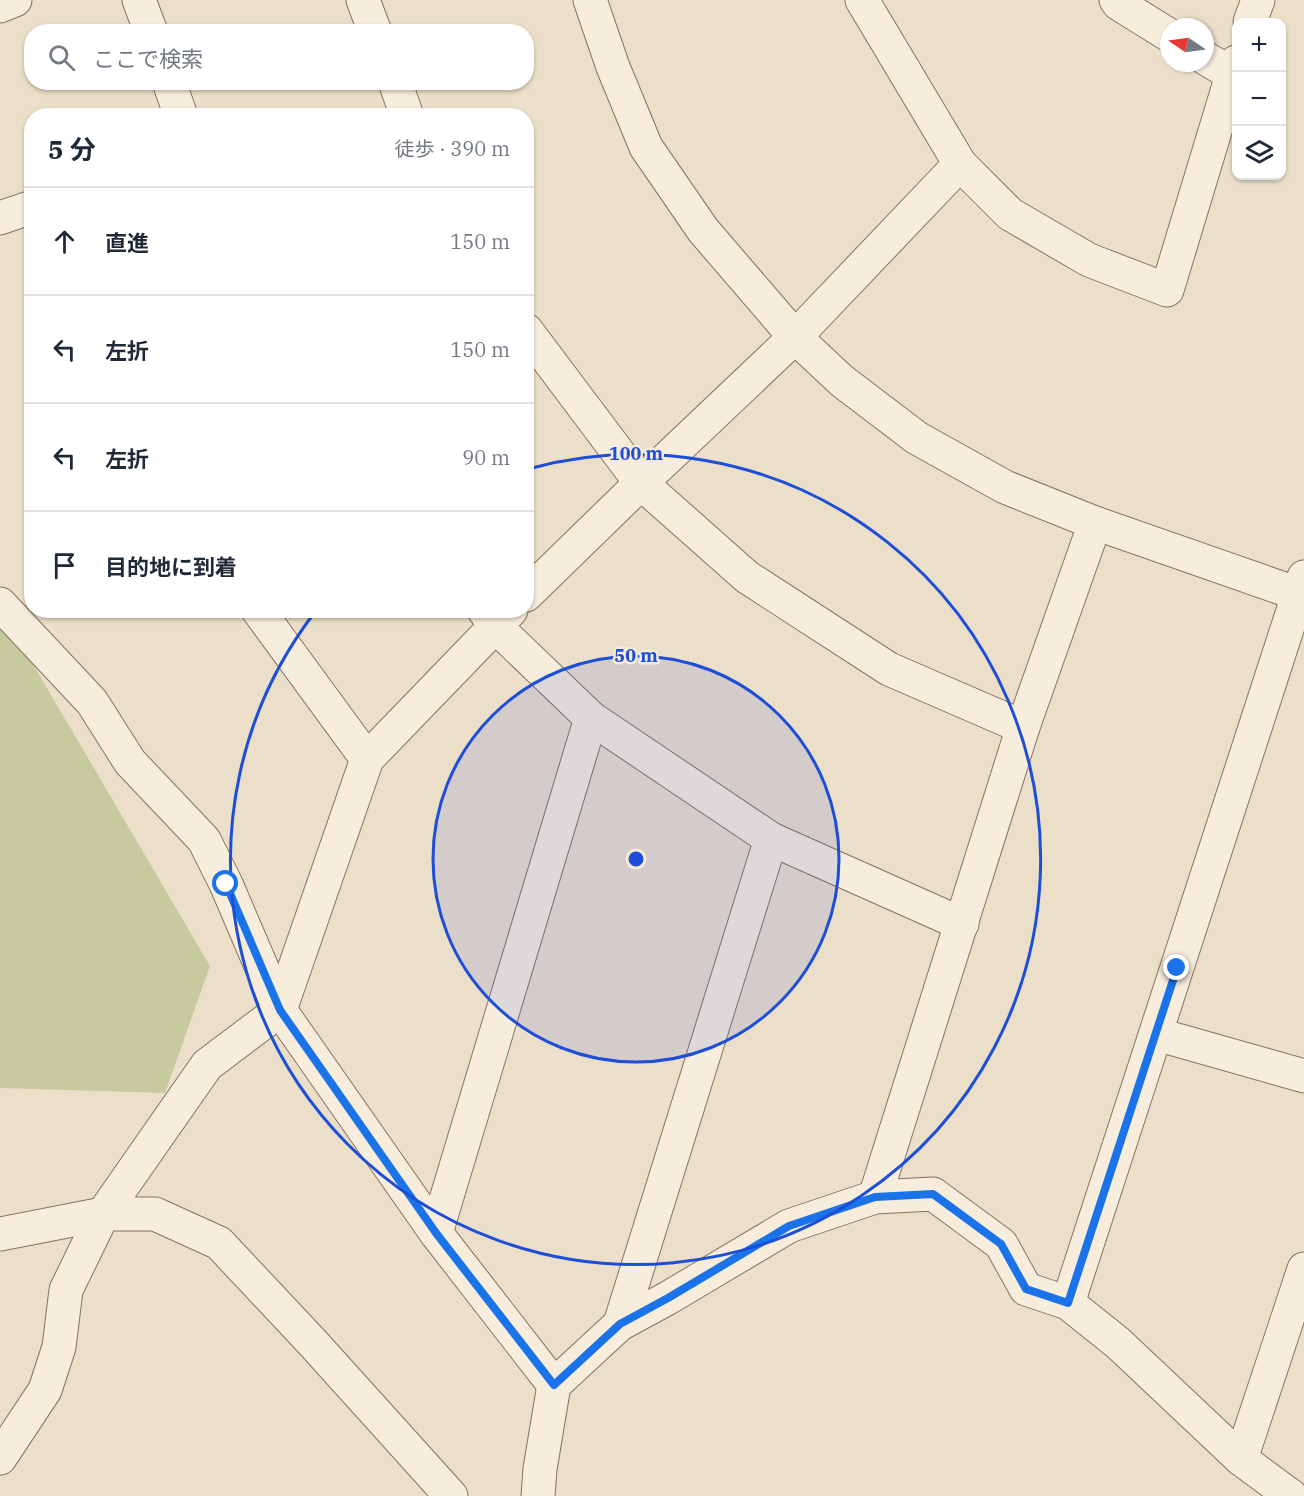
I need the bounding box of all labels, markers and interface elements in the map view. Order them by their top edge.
north arrow [1160,18,1214,72]
map controls [1232,18,1286,180]
button: + [1232,18,1286,72]
search box [24,24,534,90]
icon: search [45,41,78,74]
text: ここで検索 [93,44,203,73]
button: − [1232,72,1286,126]
button: layers [1232,126,1286,180]
text: 5 分 [48,132,96,166]
text: 徒歩 · 390 m [395,135,510,162]
icon: ahead [48,225,81,258]
text: 直進 [105,228,149,257]
text: 150 m [450,228,510,255]
icon: left [48,333,81,366]
text: 左折 [105,336,149,365]
text: 150 m [450,336,510,363]
icon: left [48,441,81,474]
text: 100 m [609,442,664,465]
text: 左折 [105,444,149,473]
text: 90 m [462,444,510,471]
icon: arrive [48,549,81,582]
text: 目的地に到着 [105,552,237,581]
text: 50 m [614,644,658,667]
centre of rings [626,849,646,869]
route start [212,870,238,896]
route end [1163,954,1189,980]

